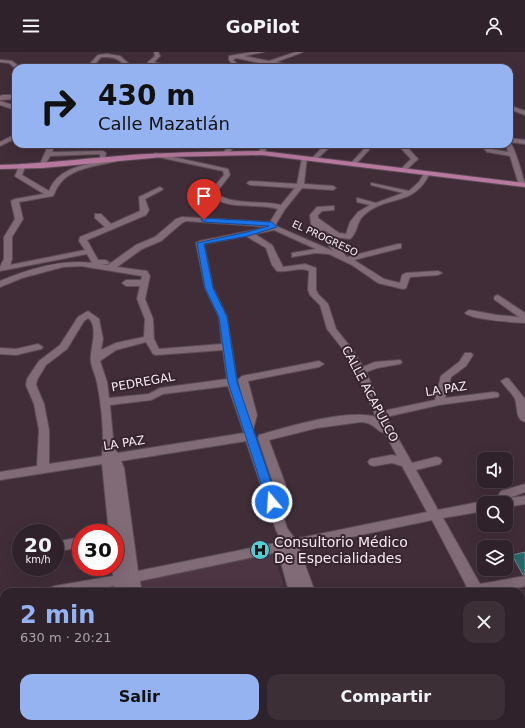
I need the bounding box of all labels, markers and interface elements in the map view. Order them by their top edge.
icon: menu [20,15,42,37]
icon: person [483,15,505,37]
text: GoPilot [226,16,299,37]
text: 430 m [98,79,195,112]
icon: right [32,80,84,132]
text: Calle Mazatlán [98,113,230,134]
pin [187,179,221,220]
icon: arrive [193,185,215,207]
street label: EL PROGRESO [290,218,360,258]
street label: CALLE ACAPULCO [339,344,401,444]
street label: PEDREGAL [110,369,176,394]
street label: LA PAZ [424,379,468,399]
street label: LA PAZ [102,433,146,453]
map controls [477,452,513,576]
button: sound [477,452,513,488]
position arrow [251,481,293,523]
button: search [477,496,513,532]
speed limit sign: 30 [72,524,124,576]
text: 20 [24,533,52,557]
place label: Consultorio Médico De Especialidades [274,534,408,566]
hospital icon: Consultorio Médico De Especialidades [249,539,271,561]
button: layers [477,540,513,576]
text: km/h [25,554,51,565]
text: 2 min [20,601,95,629]
button: close [463,601,505,643]
text: 630 m · 20:21 [20,630,111,645]
button: Salir [20,674,259,720]
button: Compartir [267,674,505,720]

